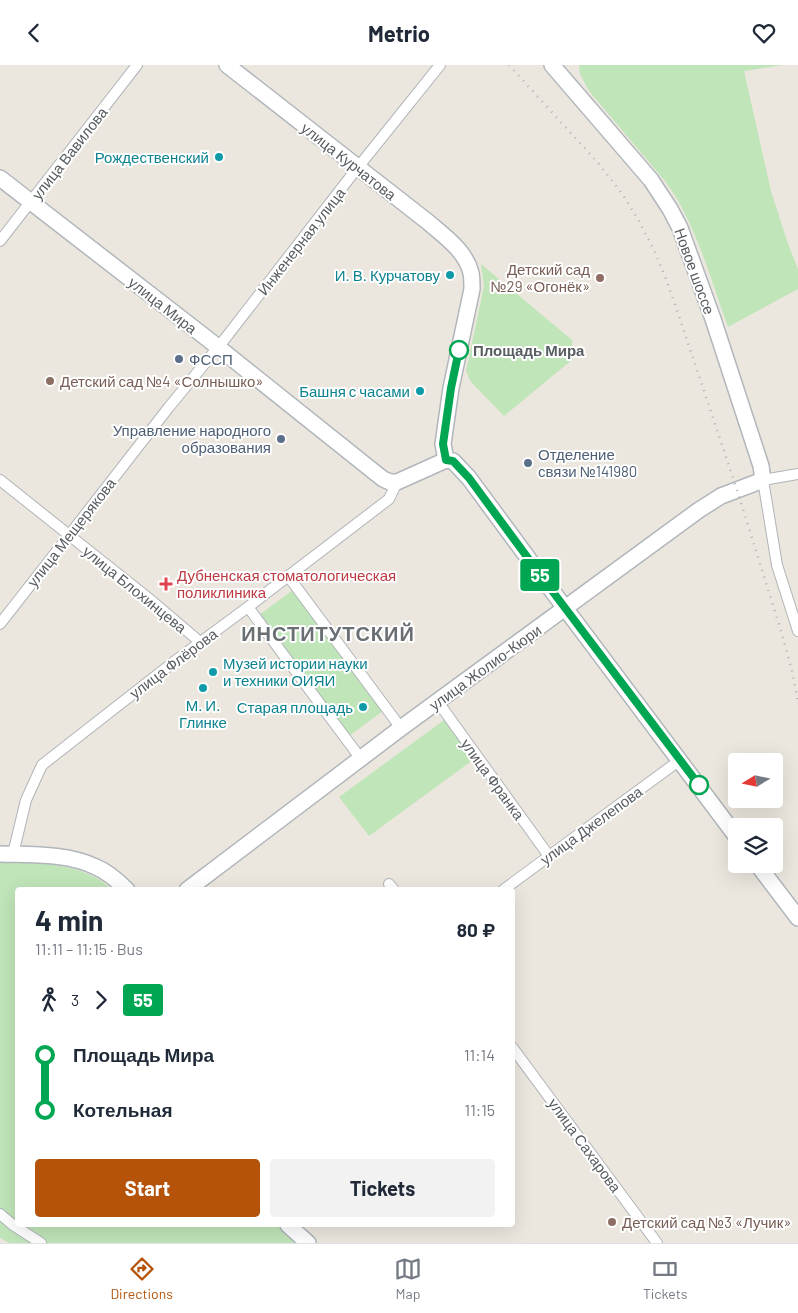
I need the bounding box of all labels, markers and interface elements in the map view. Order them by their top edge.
icon: back [20,19,48,47]
icon: heart [750,19,778,47]
text: Metrio [368,20,430,46]
street label: улица Вавилова [27,103,111,203]
street label: улица Курчатова [298,118,400,204]
place label: Рождественский [95,148,209,166]
marker: Рождественский [213,151,225,163]
street label: Инженерная улица [253,183,349,298]
street label: Новое шоссе [671,225,719,317]
place label: Детский сад №29 «Огонёк» [491,260,590,295]
place label: И. В. Курчатову [335,266,440,284]
marker: И. В. Курчатову [444,269,456,281]
marker: Детский сад №29 «Огонёк» [594,272,606,284]
street label: улица Мира [125,273,201,338]
marker: Площадь Мира [449,340,469,360]
place label: Площадь Мира [473,341,585,359]
place label: ФССП [189,350,233,368]
marker: ФССП [173,353,185,365]
place label: Детский сад №4 «Солнышко» [60,372,263,390]
marker: Детский сад №4 «Солнышко» [44,375,56,387]
place label: Башня с часами [299,382,410,400]
marker: Башня с часами [414,385,426,397]
place label: Управление народного образования [113,421,271,456]
marker: Управление народного образования [275,433,287,445]
place label: Отделение связи №141980 [538,445,637,480]
marker: Отделение связи №141980 [522,457,534,469]
street label: улица Мещерякова [23,473,120,590]
street label: улица Блохинцева [80,542,191,637]
line badge: 55 [518,559,562,591]
text: 55 [530,564,550,586]
place label: Дубненская стоматологическая поликлиника [177,566,396,601]
marker: Дубненская стоматологическая поликлиника [159,577,173,591]
street label: улица Жолио-Кюри [425,620,545,714]
district label: ИНСТИТУТСКИЙ [241,621,415,645]
street label: улица Флёрова [126,624,221,702]
place label: Музей истории науки и техники ОИЯИ [223,654,368,689]
marker: Музей истории науки и техники ОИЯИ [207,666,219,678]
marker: М. И. Глинке [197,682,209,694]
place label: М. И. Глинке [179,696,227,731]
place label: Старая площадь [237,698,353,716]
marker: Старая площадь [357,701,369,713]
street label: улица Франка [458,735,529,824]
north arrow [728,753,782,807]
map controls [728,753,783,873]
unlabelled marker [689,775,709,795]
street label: улица Джелепова [536,781,646,868]
button: layers [728,818,783,873]
text: 4 min [35,903,103,937]
text: 80 ₽ [457,918,495,941]
text: 11:11 – 11:15 · Bus [35,939,143,958]
icon: walk [35,986,63,1014]
icon: forward [87,986,115,1014]
text: 55 [133,989,153,1011]
text: 3 [71,990,79,1009]
text: Площадь Мира [73,1043,214,1066]
text: 11:14 [464,1045,495,1064]
street label: улица Сахарова [545,1094,626,1196]
text: Котельная [73,1098,172,1121]
text: 11:15 [465,1100,495,1119]
button: Start [35,1159,260,1217]
button: Tickets [270,1159,495,1217]
place label: Детский сад №3 «Лучик» [622,1213,791,1231]
marker: Детский сад №3 «Лучик» [606,1216,618,1228]
tab: Directions [110,1255,173,1302]
tab: Map [394,1255,422,1302]
tab: Tickets [643,1255,688,1302]

